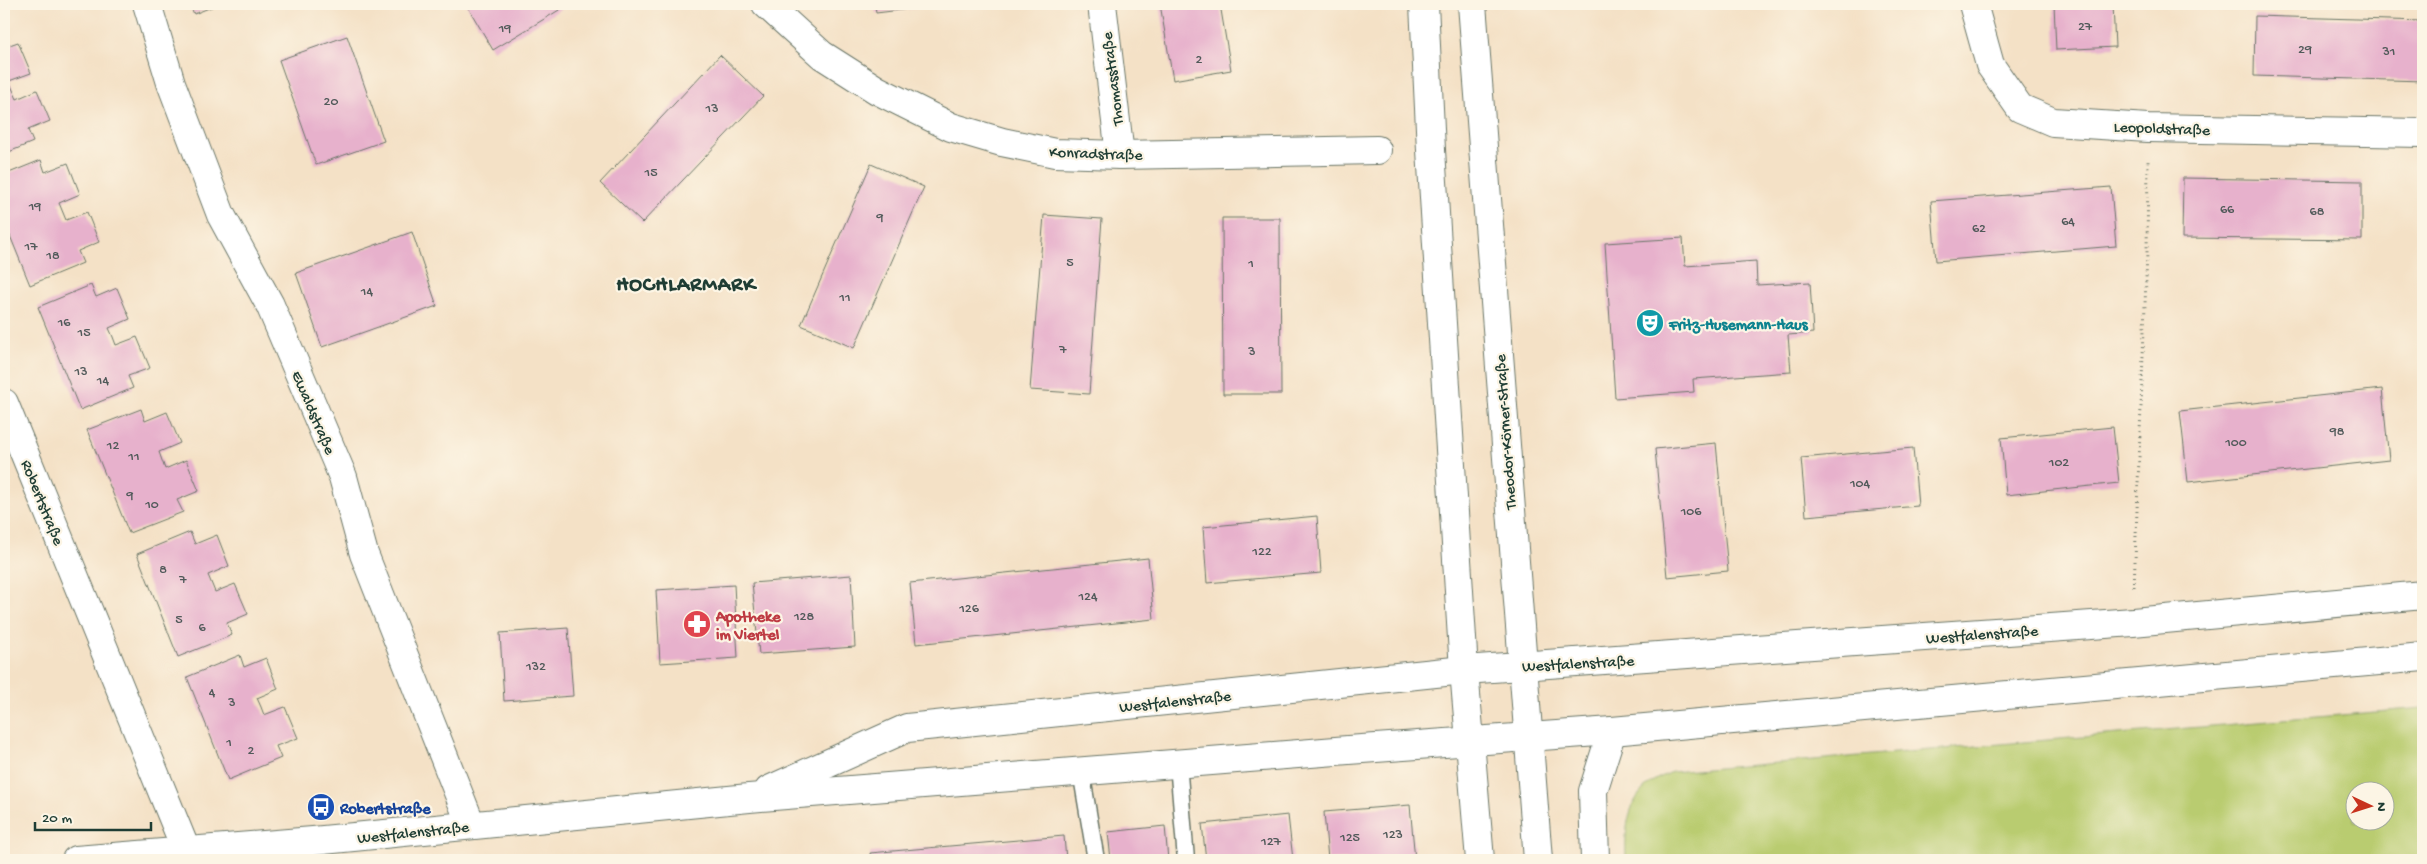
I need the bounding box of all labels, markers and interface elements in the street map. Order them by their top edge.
house number: 27 [2078,19,2093,36]
house number: 19 [498,21,511,38]
street label: Thomasstraße [1099,30,1130,127]
house number: 29 [2298,42,2312,59]
house number: 31 [2382,44,2395,61]
house number: 2 [1196,52,1203,69]
house number: 20 [324,94,338,111]
house number: 13 [705,101,718,118]
street label: Leopoldstraße [2113,119,2211,142]
street label: Konradstraße [1049,144,1144,167]
house number: 15 [643,165,658,182]
house number: 19 [28,199,41,216]
house number: 66 [2220,202,2235,219]
house number: 68 [2310,204,2325,221]
house number: 9 [875,210,884,227]
house number: 64 [2061,214,2075,231]
house number: 62 [1972,221,1986,238]
house number: 17 [24,239,38,256]
house number: 18 [45,248,60,265]
house number: 5 [1066,255,1074,272]
house number: 1 [1247,256,1254,273]
district label: HOCHLARMARK [616,274,757,299]
house number: 14 [360,284,374,301]
house number: 11 [838,290,851,307]
theatre icon: Fritz-Husemann-Haus [1635,308,1665,338]
house number: 16 [57,315,71,332]
place label: Fritz-Husemann-Haus [1668,317,1809,336]
house number: 15 [76,325,91,342]
house number: 7 [1058,342,1067,359]
house number: 3 [1247,344,1256,361]
street label: Theodor-Körner-Straße [1493,353,1522,511]
house number: 13 [74,364,87,381]
street label: Ewaldstraße [286,369,338,459]
house number: 14 [96,373,110,390]
house number: 98 [2329,424,2345,441]
house number: 100 [2224,435,2247,452]
house number: 12 [106,438,119,455]
house number: 11 [127,449,140,466]
house number: 102 [2048,455,2069,472]
street label: Robertstraße [15,458,67,550]
house number: 104 [1849,476,1870,493]
house number: 9 [125,488,134,505]
house number: 10 [144,497,159,514]
house number: 106 [1680,504,1702,521]
house number: 122 [1251,544,1272,561]
house number: 8 [159,562,167,579]
house number: 7 [178,572,187,589]
house number: 124 [1077,589,1098,606]
house number: 126 [958,601,980,618]
pharmacy icon: Apotheke im Viertel [682,609,712,639]
place label: Apotheke im Viertel [715,609,781,646]
house number: 128 [793,609,814,626]
house number: 5 [175,612,183,629]
house number: 6 [198,620,206,637]
street label: Westfalenstraße [1926,623,2040,650]
street label: Westfalenstraße [1522,653,1636,678]
house number: 132 [525,659,546,676]
house number: 4 [209,685,216,702]
street label: Westfalenstraße [1118,688,1233,719]
house number: 3 [227,695,236,712]
house number: 1 [225,735,232,752]
house number: 2 [248,743,255,760]
north arrow [2344,782,2394,832]
bus stop icon: Robertstraße [306,792,336,822]
scale bar [35,799,151,831]
place label: Robertstraße [339,801,431,820]
text: N [2372,802,2389,812]
text: 20 m [42,810,72,828]
street label: Westfalenstraße [356,819,471,850]
house number: 123 [1382,827,1403,844]
house number: 125 [1339,830,1360,847]
house number: 127 [1260,834,1282,851]

